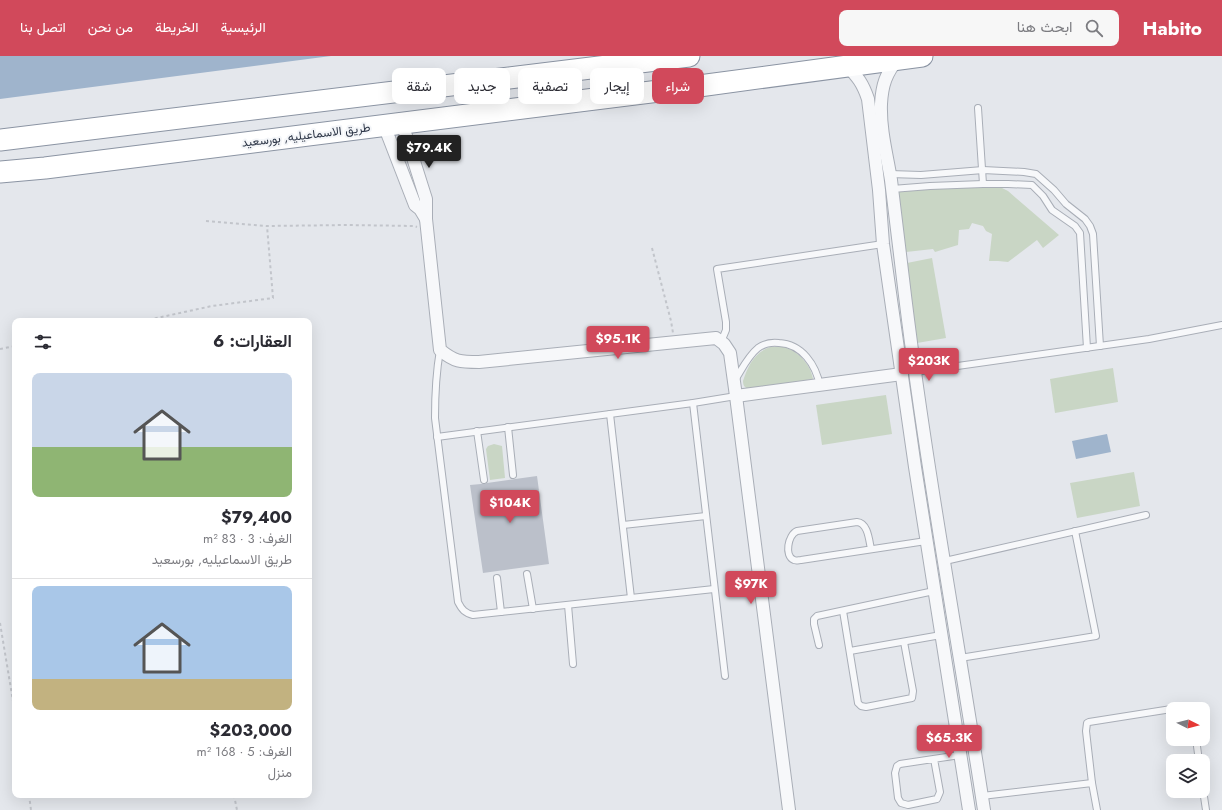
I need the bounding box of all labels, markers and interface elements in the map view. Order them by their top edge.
search box [839,10,1119,46]
text: Habito [1143,15,1202,42]
text: ابحث هنا [1017,16,1073,38]
text: اتصل بنا [20,17,66,37]
text: من نحن [88,17,133,37]
text: الخريطة [155,17,198,37]
text: الرئيسية [220,17,266,37]
icon: search [1083,17,1105,39]
chip: شقة [392,68,446,104]
chip: جديد [454,68,510,104]
chip: تصفية [518,68,582,104]
chip: إيجار [590,68,644,104]
chip: شراء [652,68,704,104]
street label: طريق الاسماعيليه, بورسعيد [241,118,372,152]
pin: $79.4K [396,135,462,169]
text: $79.4K [406,138,452,157]
pin: $95.1K [585,326,651,360]
text: العقارات: 6 [213,329,292,353]
text: $95.1K [595,329,641,348]
icon: filters [32,331,54,353]
pin: $203K [901,348,957,382]
text: $203K [908,351,950,370]
icon: home [126,399,198,471]
pin: $104K [482,490,538,524]
text: $104K [489,493,531,512]
text: $79,400 [221,505,292,529]
text: الغرف: 3 · 83 m² [203,529,292,548]
text: طريق الاسماعيليه, بورسعيد [152,550,292,569]
pin: $97K [727,571,775,605]
text: $97K [734,574,768,593]
icon: home [126,612,198,684]
north arrow [1166,702,1210,746]
map controls [1166,702,1210,798]
text: $203,000 [209,718,292,742]
pin: $65.3K [916,725,982,759]
text: $65.3K [926,728,972,747]
text: الغرف: 5 · 168 m² [197,742,292,761]
button: layers [1166,754,1210,798]
text: منزل [268,763,292,782]

